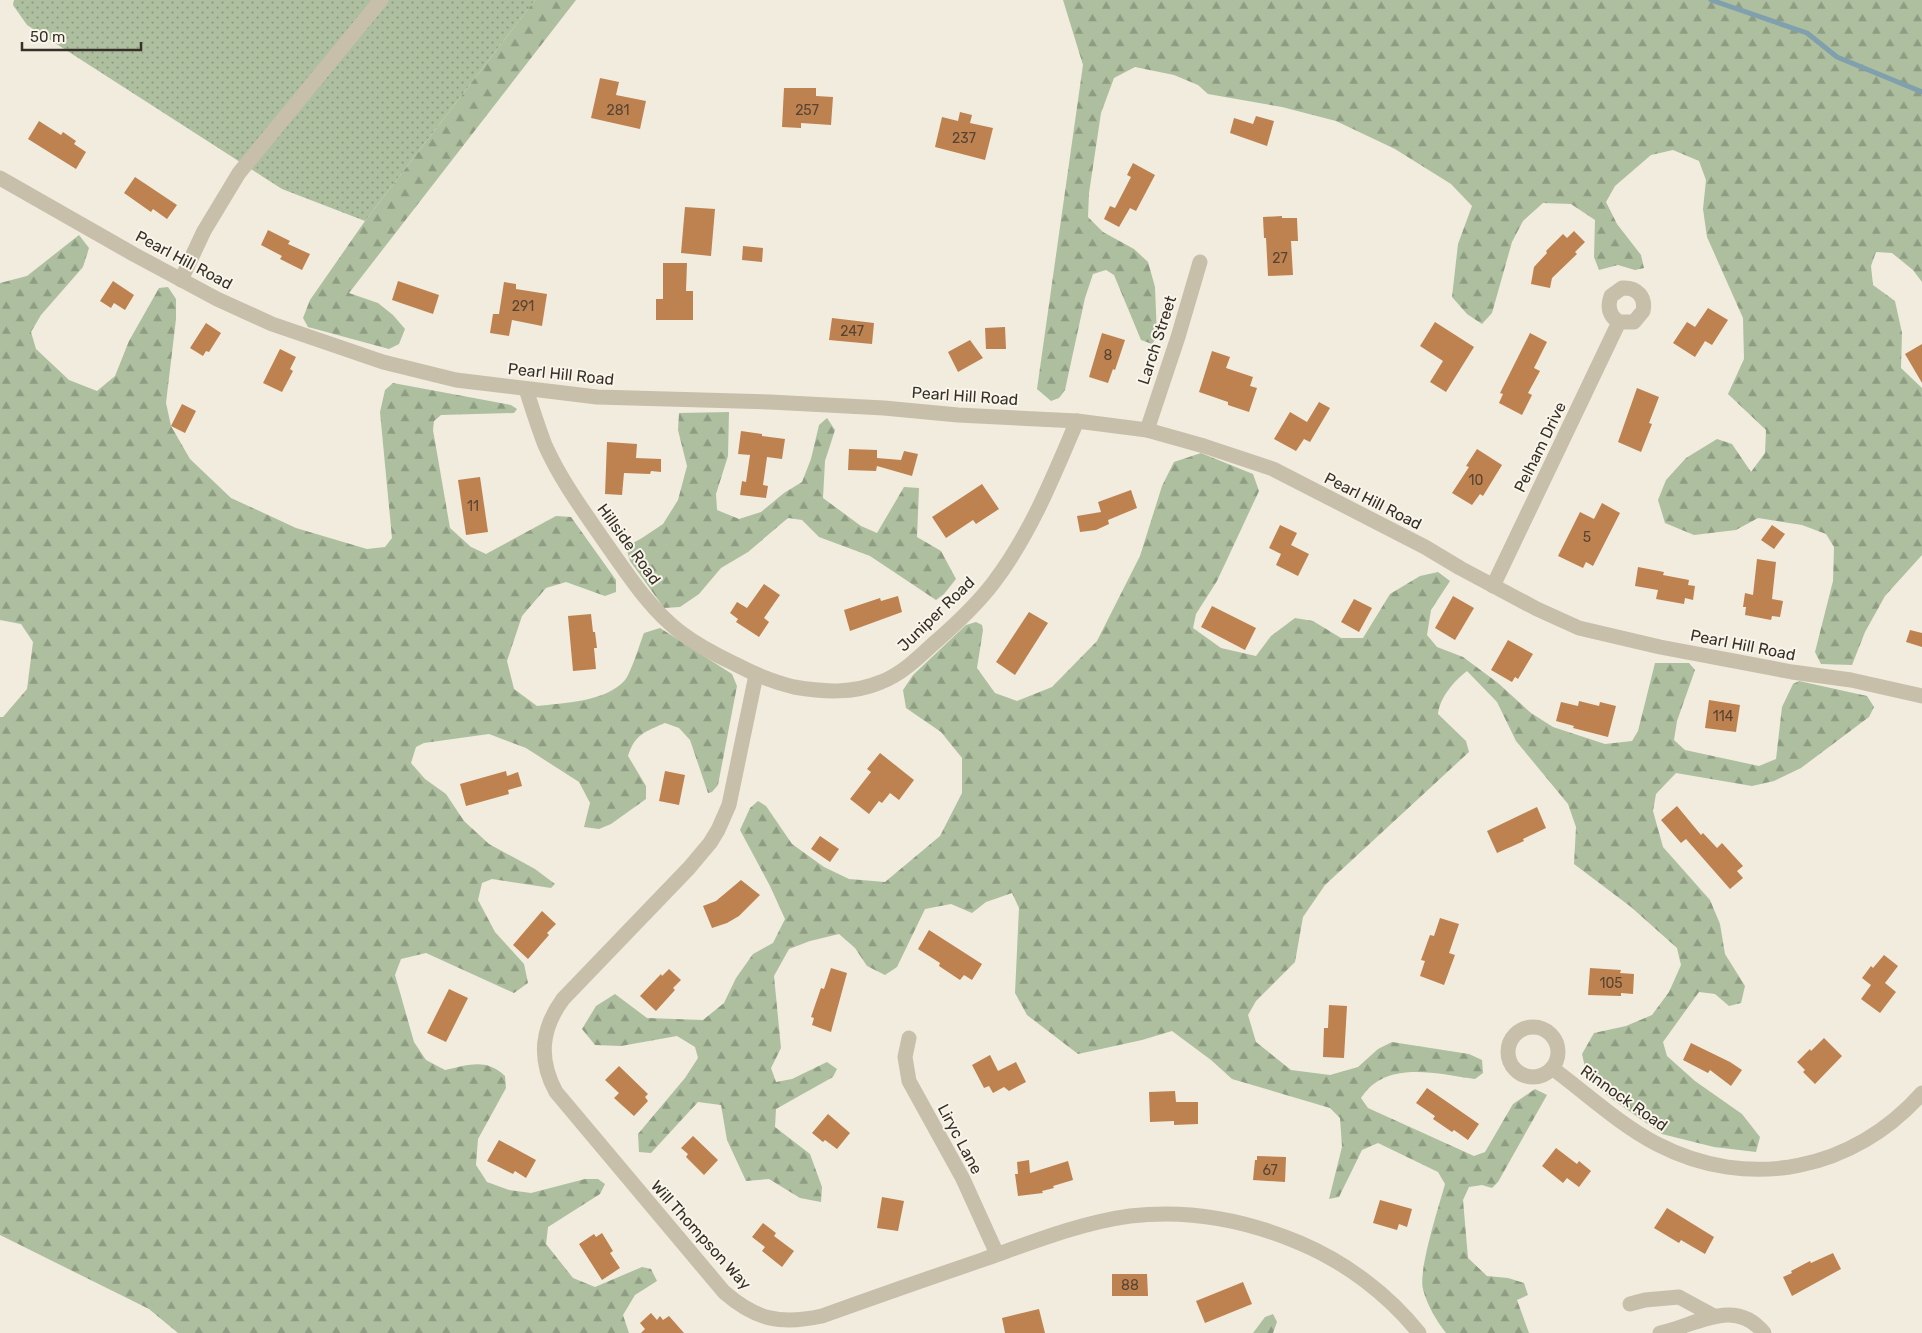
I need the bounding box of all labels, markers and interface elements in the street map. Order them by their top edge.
scale bar [22,20,141,52]
text: 50 m [30,28,65,46]
house number: 281 [606,102,630,119]
house number: 257 [795,102,819,119]
house number: 237 [952,130,976,147]
street label: Pearl Hill Road [132,227,236,293]
house number: 27 [1272,250,1288,267]
street label: Larch Street [1134,293,1180,387]
house number: 291 [512,298,534,315]
house number: 247 [840,323,864,340]
house number: 8 [1104,347,1113,364]
street label: Pearl Hill Road [507,359,615,389]
street label: Pearl Hill Road [911,383,1019,409]
street label: Pelham Drive [1510,399,1570,495]
street label: Pearl Hill Road [1321,468,1425,534]
house number: 10 [1469,472,1484,489]
house number: 11 [467,498,479,515]
street label: Hillside Road [593,500,665,588]
house number: 5 [1583,529,1591,546]
street label: Juniper Road [894,573,978,655]
street label: Pearl Hill Road [1689,625,1797,665]
house number: 114 [1713,708,1734,725]
house number: 105 [1599,975,1623,992]
street label: Rinnock Road [1577,1061,1671,1135]
street label: Liryc Lane [934,1101,986,1177]
house number: 67 [1262,1162,1278,1179]
street label: Will Thompson Way [647,1177,755,1294]
house number: 88 [1121,1277,1139,1294]

